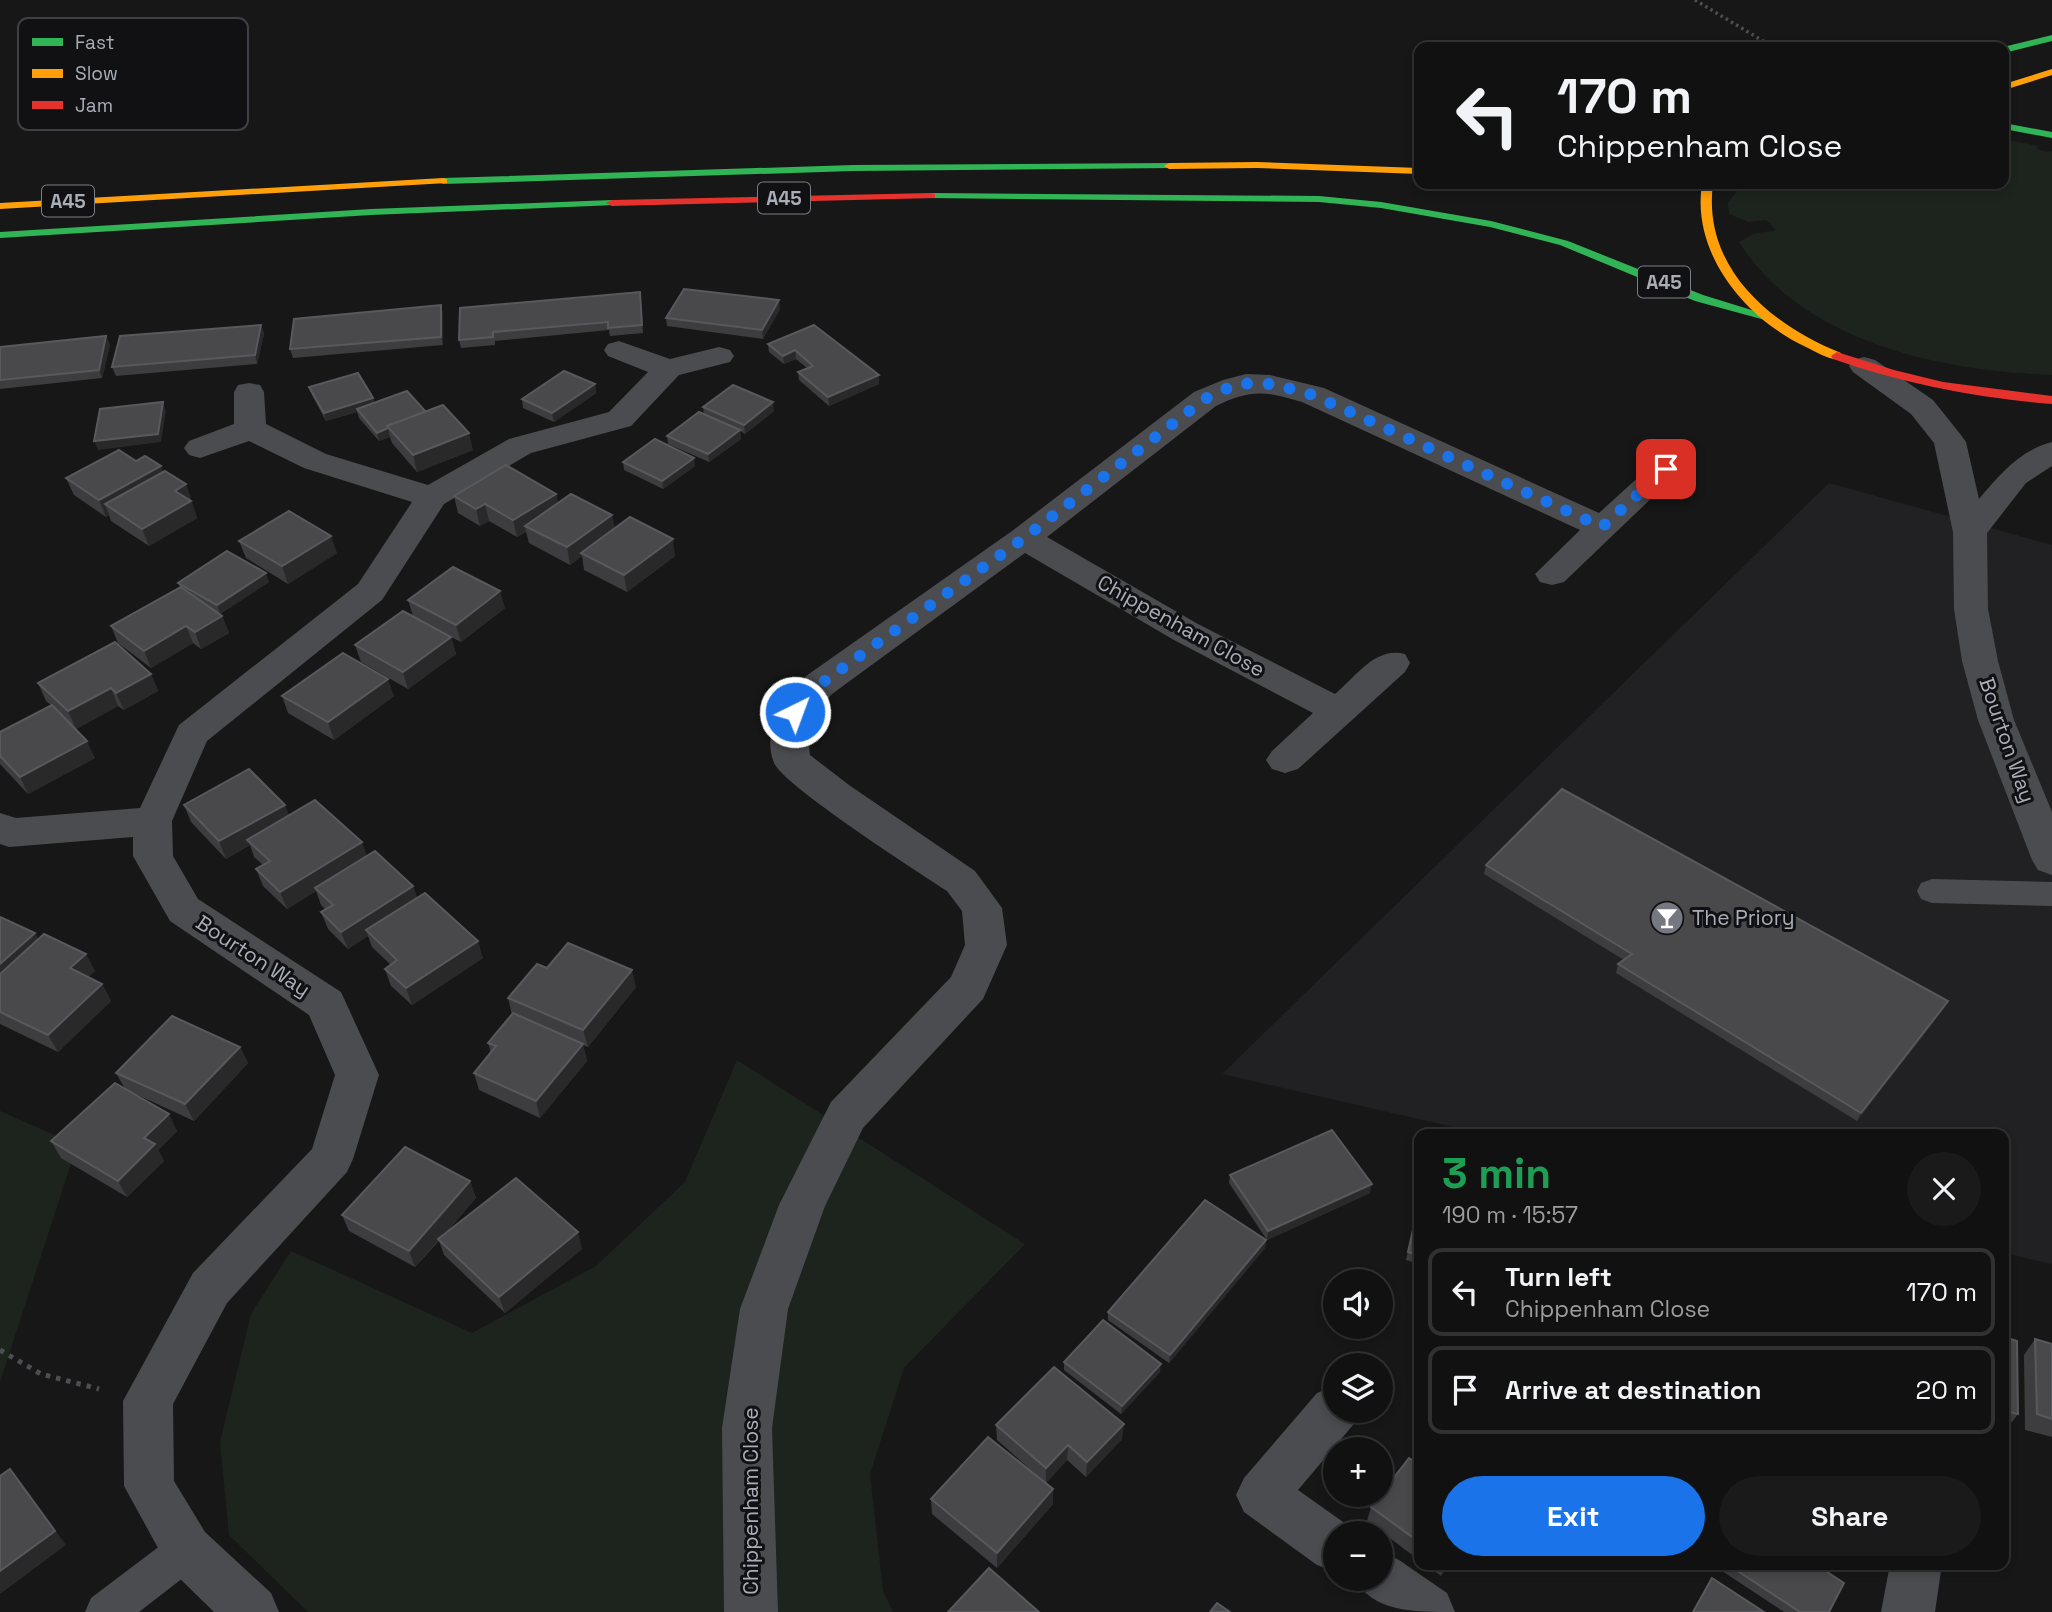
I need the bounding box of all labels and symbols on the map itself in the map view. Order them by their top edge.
legend [18,18,248,130]
text: Fast [75,30,115,55]
text: Slow [75,61,118,86]
text: Jam [75,93,113,118]
road number: A45 [758,182,810,214]
road number: A45 [42,186,94,216]
road number: A45 [1638,266,1690,298]
pin [1636,439,1696,499]
street label: Chippenham Close [1093,568,1270,683]
street label: Bourton Way [1973,674,2042,806]
position arrow [758,675,832,749]
bar icon: The Priory [1648,899,1686,937]
place label: The Priory [1692,904,1794,931]
street label: Bourton Way [191,909,315,1003]
street label: Chippenham Close [737,1407,764,1595]

